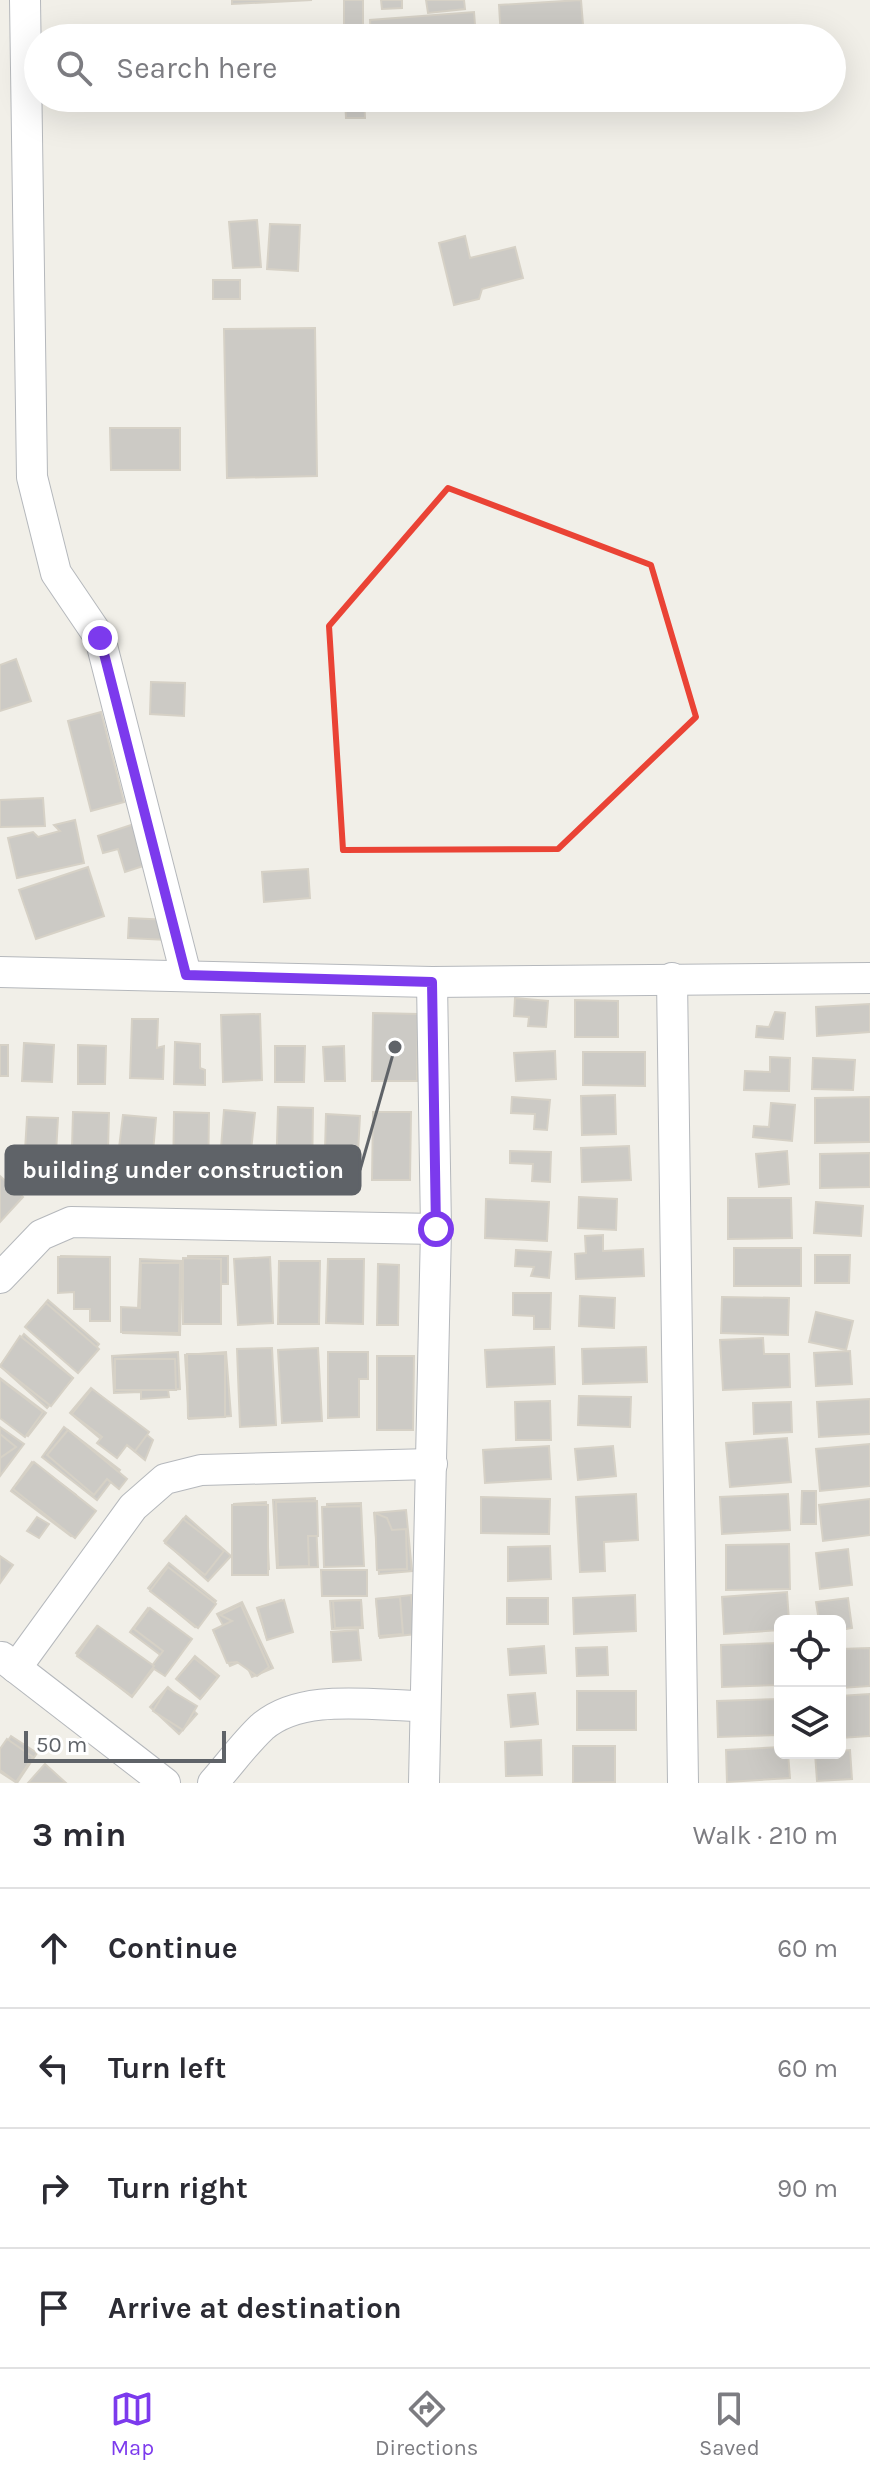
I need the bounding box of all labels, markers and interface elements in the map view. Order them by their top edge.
search box [24,24,846,112]
icon: search [52,46,96,90]
text: Search here [116,50,277,86]
route end [82,620,118,656]
callout: building under construction [6,1146,360,1194]
text: building under construction [22,1156,344,1184]
route start [418,1211,454,1247]
map controls [774,1615,846,1759]
button: locate [774,1615,846,1687]
button: layers [774,1687,846,1759]
scale bar [24,1727,226,1763]
text: 50 m [36,1732,87,1758]
text: 3 min [32,1815,126,1855]
text: Walk · 210 m [693,1820,838,1851]
icon: ahead [32,1926,76,1970]
text: Continue [108,1930,238,1966]
text: 60 m [777,1933,838,1964]
icon: left [32,2046,76,2090]
text: Turn left [108,2050,226,2086]
text: 60 m [777,2053,838,2084]
icon: right [32,2166,76,2210]
text: Turn right [108,2170,248,2206]
text: 90 m [777,2173,838,2204]
icon: arrive [32,2286,76,2330]
text: Arrive at destination [108,2290,402,2326]
tab: Map [110,2387,154,2461]
tab: Directions [375,2387,478,2461]
tab: Saved [699,2387,760,2461]

